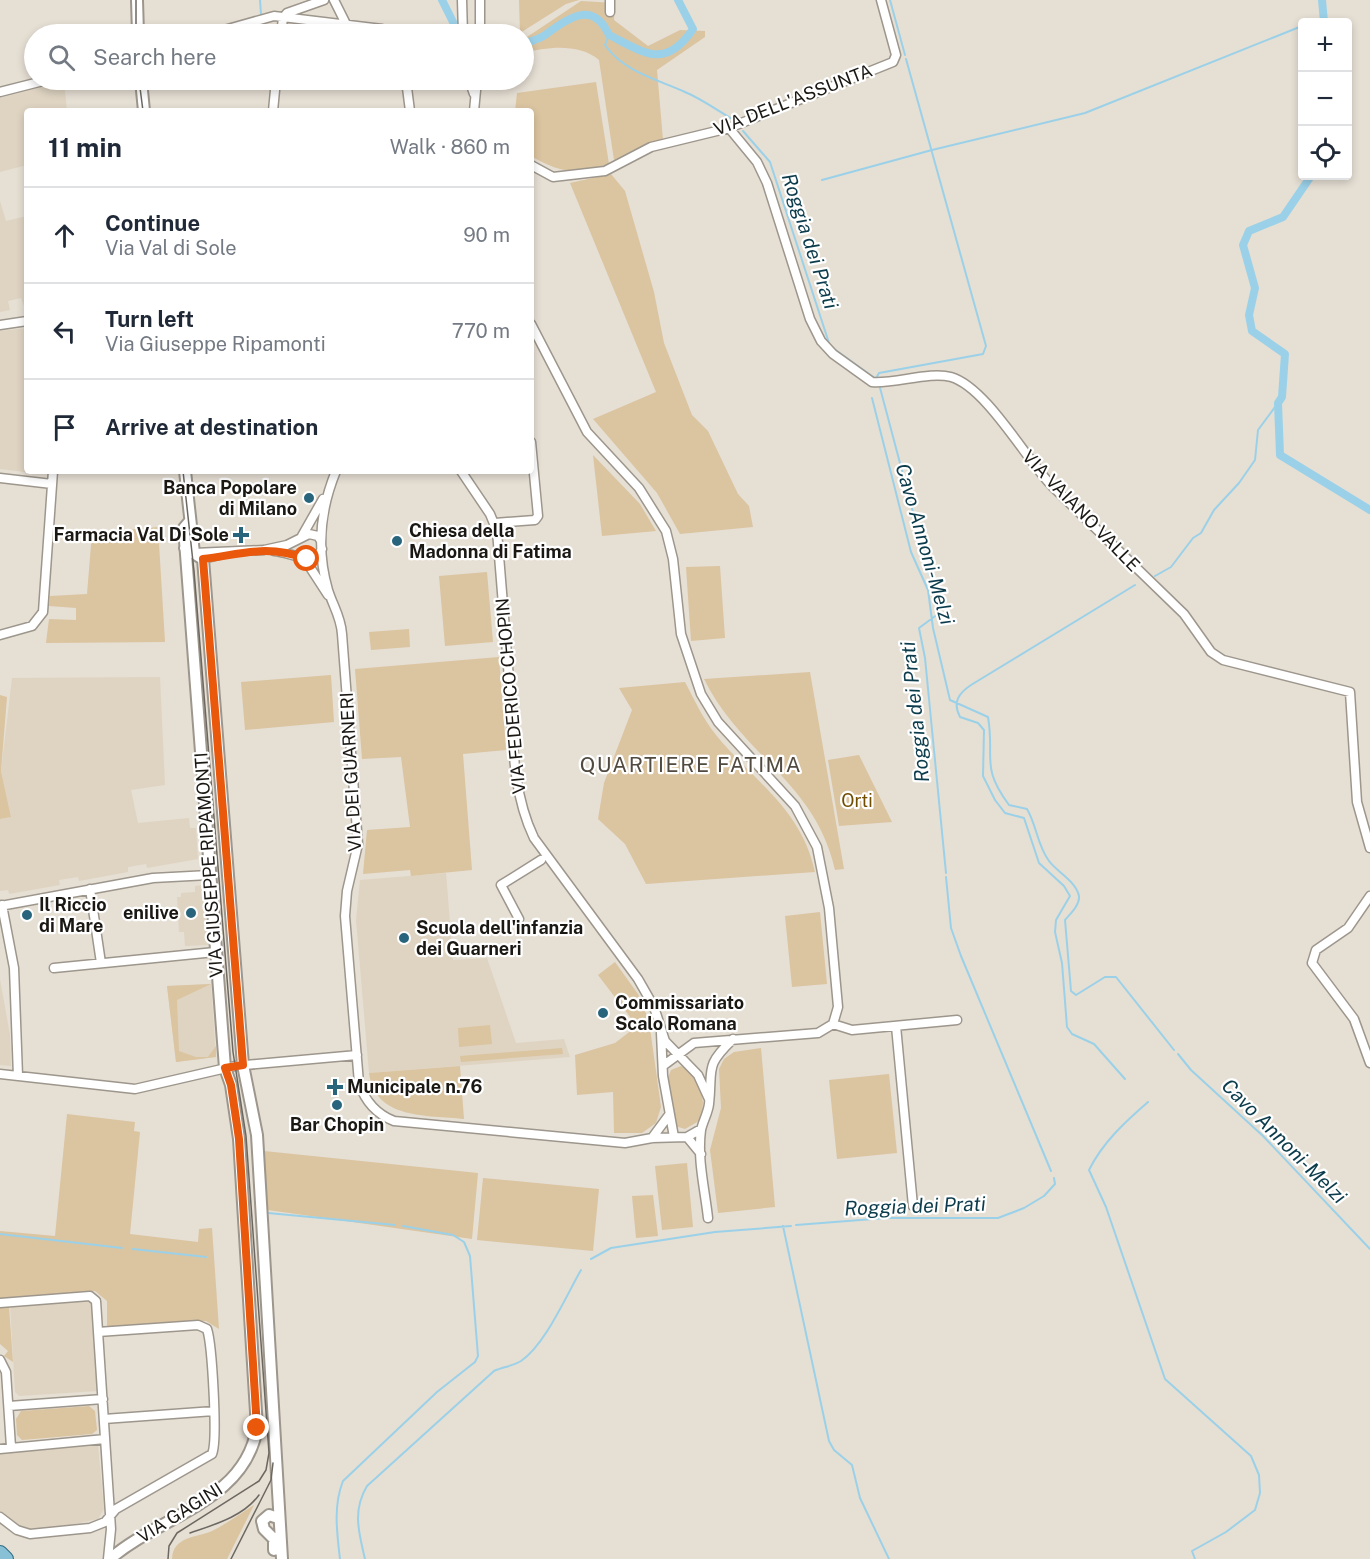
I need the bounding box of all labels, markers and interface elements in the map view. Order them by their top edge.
map controls [1298,18,1352,180]
button: + [1298,18,1352,72]
search box [24,24,534,90]
icon: search [45,41,78,74]
text: Search here [93,44,217,70]
street label: VIA DELL'ASSUNTA [711,60,875,139]
button: − [1298,72,1352,126]
button: locate [1298,126,1352,180]
text: 11 min [48,132,122,163]
text: Walk · 860 m [390,135,510,159]
water label: Roggia dei Prati [777,170,843,312]
text: Continue [105,210,200,236]
icon: ahead [48,219,81,252]
text: 90 m [463,223,510,247]
text: Via Val di Sole [105,236,237,260]
text: Turn left [105,306,194,332]
icon: left [48,315,81,348]
text: 770 m [452,319,510,343]
text: Via Giuseppe Ripamonti [105,332,326,356]
icon: arrive [48,411,81,444]
text: Arrive at destination [105,414,318,440]
street label: VIA VAIANO VALLE [1018,446,1145,576]
water label: Cavo Annoni-Melzi [890,461,960,627]
place label: Banca Popolare di Milano [163,477,297,519]
marker: Banca Popolare di Milano [302,491,316,505]
place label: Chiesa della Madonna di Fatima [409,520,572,562]
place label: Farmacia Val Di Sole [54,524,229,545]
marker: Farmacia Val Di Sole [234,528,248,542]
marker: Chiesa della Madonna di Fatima [390,534,404,548]
route start [293,545,319,571]
street label: VIA FEDERICO CHOPIN [491,597,530,795]
water label: Roggia dei Prati [896,640,934,784]
street label: VIA DEI GUARNERI [336,692,365,852]
street label: VIA GIUSEPPE RIPAMONTI [190,752,227,978]
district label: QUARTIERE FATIMA [580,752,802,777]
park label: Orti [841,790,873,811]
place label: Il Riccio di Mare [39,894,107,936]
place label: enilive [123,902,179,923]
marker: enilive [184,906,198,920]
marker: Il Riccio di Mare [20,908,34,922]
place label: Scuola dell'infanzia dei Guarneri [416,917,583,959]
marker: Scuola dell'infanzia dei Guarneri [397,931,411,945]
place label: Commissariato Scalo Romana [615,992,744,1034]
marker: Commissariato Scalo Romana [596,1006,610,1020]
water label: Cavo Annoni-Melzi [1217,1074,1351,1208]
place label: Municipale n.76 [347,1076,482,1097]
marker: Municipale n.76 [328,1080,342,1094]
marker: Bar Chopin [330,1098,344,1112]
place label: Bar Chopin [290,1114,384,1135]
water label: Roggia dei Prati [844,1192,986,1220]
route end [243,1414,269,1440]
street label: VIA GAGINI [133,1478,226,1547]

